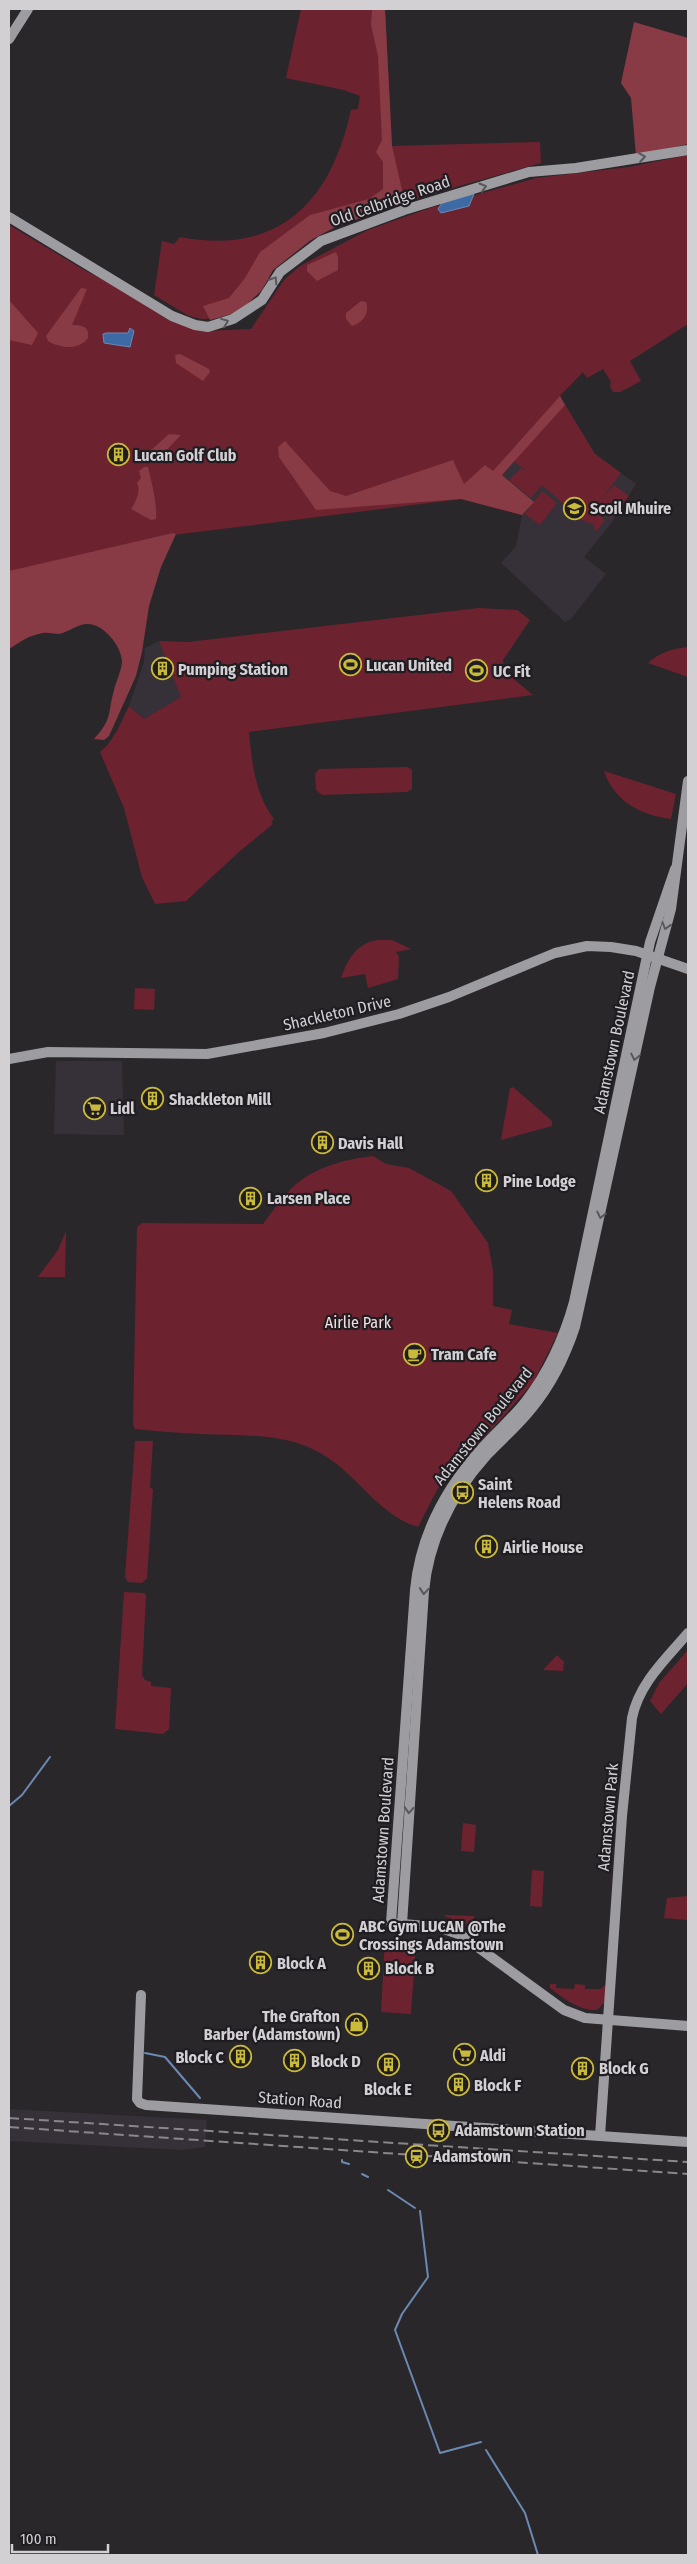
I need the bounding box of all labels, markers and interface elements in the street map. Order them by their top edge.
one-way arrow [638,153,646,163]
street label: Old Celbridge Road [328,172,452,230]
one-way arrow [478,182,487,192]
one-way arrow [268,277,278,286]
one-way arrow [220,318,229,329]
building icon: Lucan Golf Club [106,443,130,467]
place label: Lucan Golf Club [134,446,237,465]
school or university icon: Scoil Mhuire [562,496,586,520]
place label: Scoil Mhuire [590,499,671,518]
sports icon: Lucan United [338,653,362,677]
place label: Lucan United [366,656,452,675]
building icon: Pumping Station [150,657,174,681]
sports icon: UC Fit [465,659,489,683]
place label: Pumping Station [178,660,288,679]
place label: UC Fit [493,662,531,681]
one-way arrow [662,921,672,930]
street label: Adamstown Boulevard [590,969,638,1115]
street label: Shackleton Drive [281,991,393,1035]
one-way arrow [630,1052,641,1061]
building icon: Shackleton Mill [141,1087,165,1111]
place label: Shackleton Mill [169,1090,272,1109]
supermarket icon: Lidl [82,1096,106,1120]
place label: Lidl [110,1099,135,1118]
building icon: Davis Hall [310,1131,334,1155]
place label: Davis Hall [338,1134,404,1153]
building icon: Pine Lodge [475,1169,499,1193]
place label: Pine Lodge [503,1172,576,1191]
building icon: Larsen Place [239,1186,263,1210]
place label: Larsen Place [267,1189,350,1208]
one-way arrow [596,1211,607,1220]
park label: Airlie Park [325,1313,392,1332]
cafe icon: Tram Cafe [403,1342,427,1366]
place label: Tram Cafe [431,1345,497,1364]
street label: Adamstown Boulevard [430,1363,536,1489]
place label: Saint Helens Road [478,1475,561,1512]
bus stop icon: Saint Helens Road [450,1481,474,1505]
building icon: Airlie House [475,1535,499,1559]
place label: Airlie House [502,1538,583,1557]
one-way arrow [418,1587,429,1595]
street label: Adamstown Boulevard [368,1756,398,1904]
street label: Adamstown Park [594,1762,622,1872]
one-way arrow [404,1806,415,1814]
place label: ABC Gym LUCAN @The Crossings Adamstown [358,1917,506,1954]
sports icon: ABC Gym LUCAN @The Crossings Adamstown [331,1923,355,1947]
building icon: Block A [249,1951,273,1975]
place label: Block A [277,1954,326,1973]
building icon: Block B [357,1956,381,1980]
place label: Block B [385,1959,434,1978]
place label: The Grafton Barber (Adamstown) [204,2007,340,2044]
shop icon: The Grafton Barber (Adamstown) [344,2013,368,2037]
supermarket icon: Aldi [452,2043,476,2067]
building icon: Block C [228,2045,252,2069]
place label: Aldi [479,2046,506,2065]
place label: Block C [175,2048,225,2067]
building icon: Block D [283,2049,307,2073]
place label: Block D [311,2052,361,2071]
building icon: Block E [376,2053,400,2077]
building icon: Block G [571,2056,595,2080]
place label: Block G [599,2059,649,2078]
building icon: Block F [446,2073,470,2097]
place label: Block F [474,2076,521,2095]
place label: Block E [364,2080,412,2099]
street label: Station Road [257,2088,343,2112]
bus stop icon: Adamstown Station [427,2118,451,2142]
place label: Adamstown Station [454,2121,585,2140]
station icon: Adamstown [405,2144,429,2168]
place label: Adamstown [432,2147,511,2166]
scale bar [12,2522,109,2554]
text: 100 m [20,2530,57,2548]

